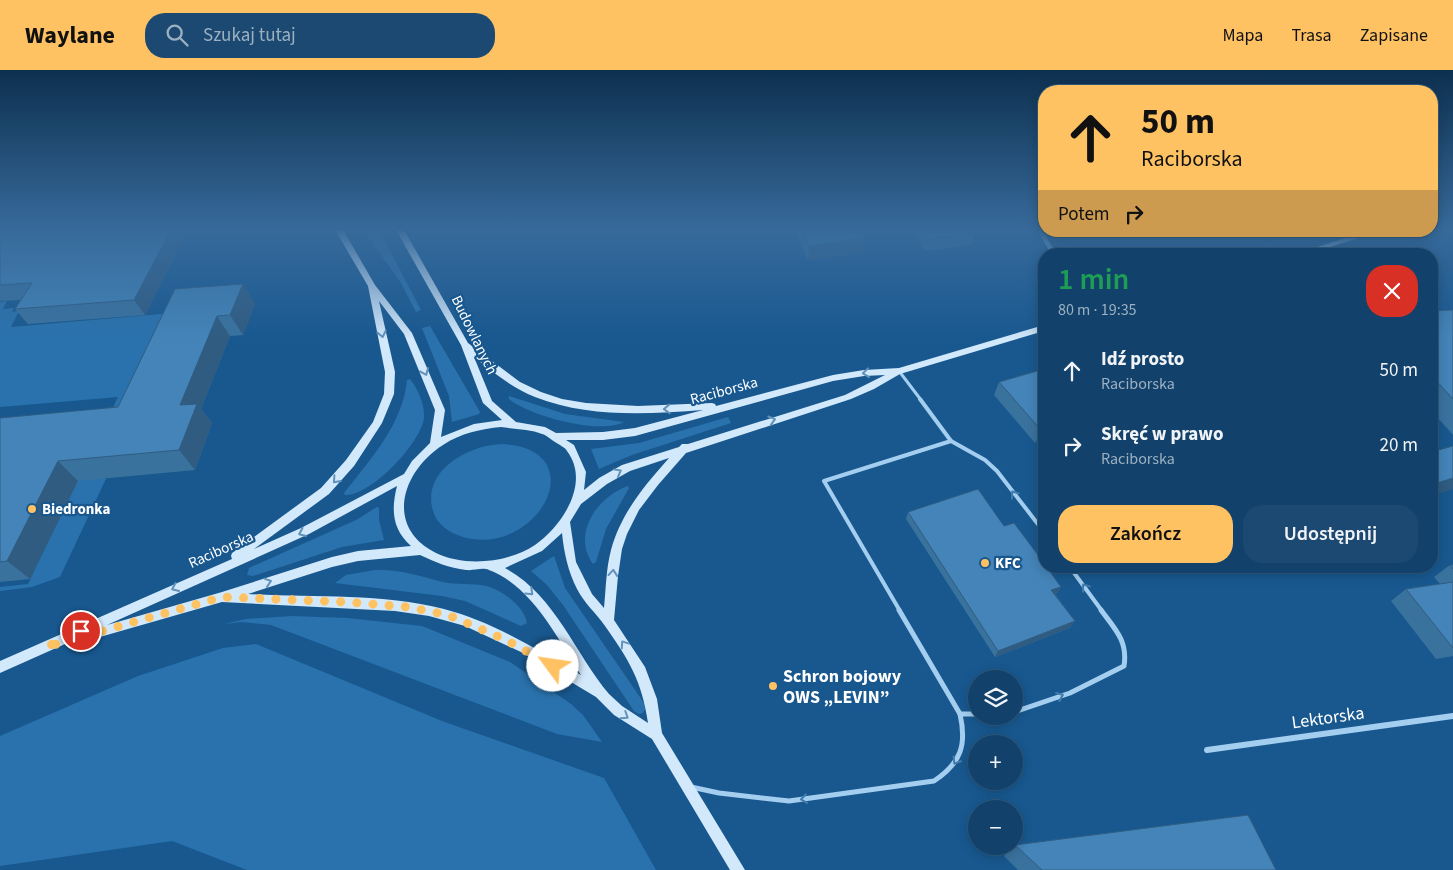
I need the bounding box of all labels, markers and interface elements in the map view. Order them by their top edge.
search box [145,13,495,58]
text: Waylane [25,18,115,53]
icon: search [163,21,191,49]
text: Szukaj tutaj [203,22,296,49]
text: Mapa [1222,23,1263,48]
text: Trasa [1291,23,1332,48]
text: Zapisane [1360,23,1428,48]
text: 50 m [1141,97,1215,147]
icon: ahead [1058,105,1123,170]
text: Raciborska [1141,143,1243,175]
icon: right [1120,200,1148,228]
text: Potem [1058,201,1110,228]
text: 1 min [1058,258,1129,301]
button: close [1366,265,1418,317]
street label: Budowlanych [446,292,502,378]
text: 80 m · 19:35 [1058,299,1137,321]
one-way arrow [376,330,387,339]
text: Idź prosto [1101,346,1184,373]
icon: ahead [1058,357,1086,385]
text: 50 m [1380,357,1418,384]
one-way arrow [419,367,429,376]
one-way arrow [862,367,870,378]
street label: Raciborska [688,372,760,410]
text: Raciborska [1101,373,1175,395]
one-way arrow [663,404,671,414]
one-way arrow [767,416,775,426]
text: Skręć w prawo [1101,421,1223,448]
icon: right [1058,432,1086,460]
text: 20 m [1380,432,1418,459]
text: Raciborska [1101,448,1175,470]
one-way arrow [613,468,622,478]
one-way arrow [333,474,342,483]
one-way arrow [1012,491,1020,500]
place label: Biedronka [42,499,110,520]
marker: Biedronka [26,503,38,515]
button: Zakończ [1058,505,1233,563]
button: Udostępnij [1243,505,1418,563]
street label: Raciborska [185,526,257,574]
one-way arrow [298,526,307,537]
place label: KFC [995,553,1021,574]
marker: KFC [979,557,991,569]
one-way arrow [607,569,618,577]
one-way arrow [264,578,272,588]
one-way arrow [171,582,180,593]
one-way arrow [1083,584,1091,593]
one-way arrow [525,586,534,595]
pin [60,610,102,652]
icon: arrive [67,617,95,645]
position arrow [526,639,578,691]
one-way arrow [621,640,630,650]
place label: Schron bojowy OWS „LEVIN” [783,664,902,710]
map controls [968,670,1023,855]
button: layers [968,670,1023,725]
marker: Schron bojowy OWS „LEVIN” [767,680,779,692]
one-way arrow [1055,692,1064,703]
street label: Lektorska [1290,701,1366,735]
one-way arrow [620,710,629,720]
button: + [968,735,1023,790]
one-way arrow [953,755,963,764]
one-way arrow [799,794,808,804]
button: − [968,800,1023,855]

